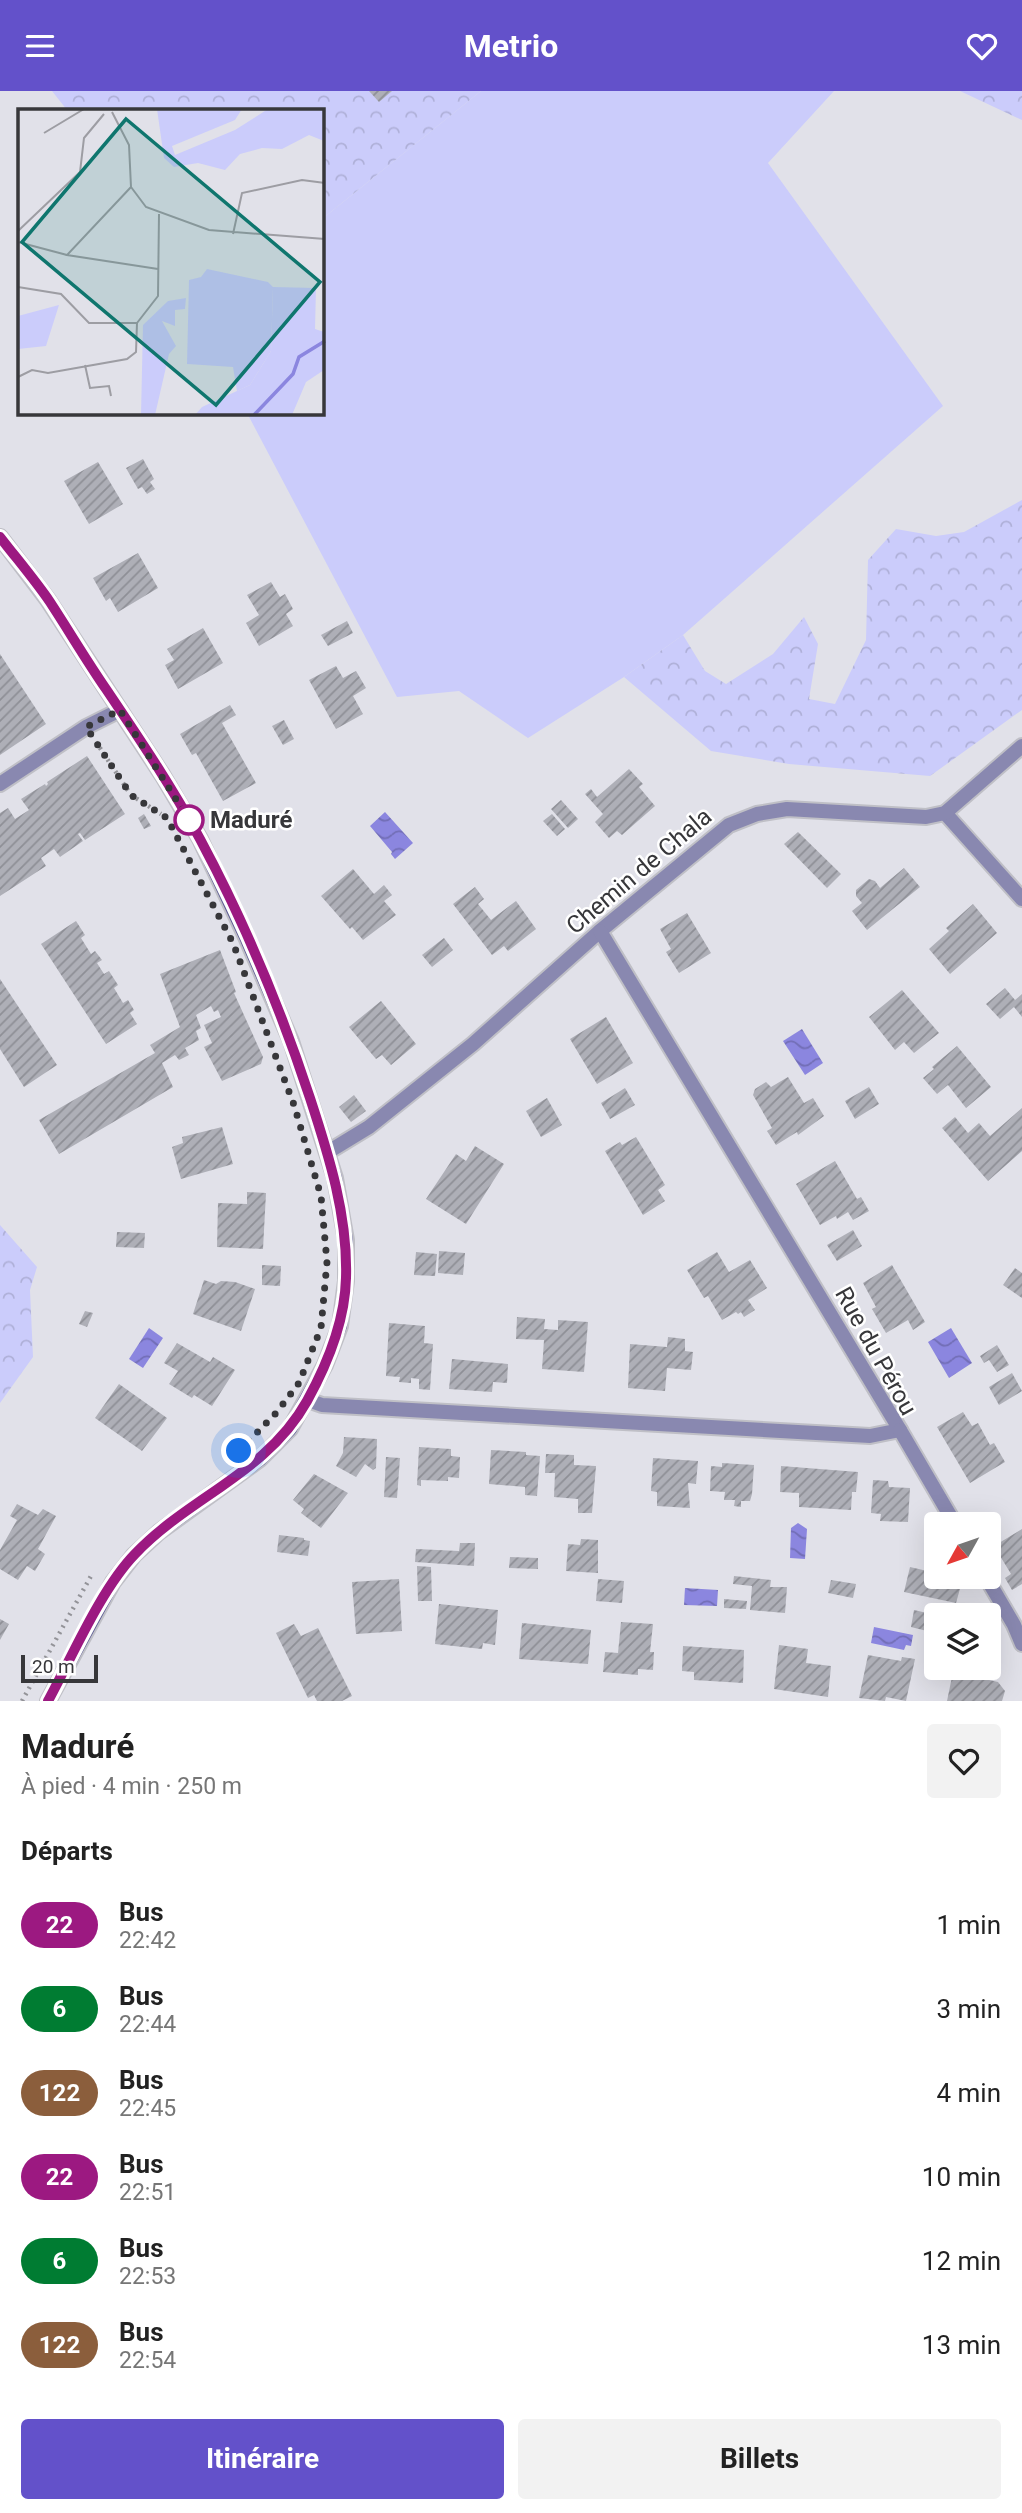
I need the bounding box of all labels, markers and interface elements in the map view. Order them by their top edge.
icon: menu [21,27,59,65]
text: Metrio [464,27,558,65]
icon: heart [963,27,1001,65]
inset map [18,109,324,415]
street label: Chemin de Chala [561,802,717,940]
marker: Maduré [174,805,204,835]
place label: Maduré [210,806,292,834]
street label: Rue du Pérou [829,1282,923,1420]
your location [221,1433,256,1468]
north arrow [924,1512,1001,1589]
map controls [924,1512,1001,1680]
button: layers [924,1603,1001,1680]
scale bar [21,1652,98,1684]
text: 20 m [32,1655,75,1678]
button: heart [927,1724,1001,1798]
text: Maduré [21,1727,134,1766]
text: À pied · 4 min · 250 m [21,1773,242,1800]
text: Départs [21,1836,113,1866]
text: Bus [119,1897,164,1927]
text: 1 min [936,1910,1001,1940]
text: 22 [46,1911,73,1939]
text: 22:42 [119,1927,176,1954]
text: Bus [119,1981,164,2011]
text: 3 min [936,1994,1001,2024]
text: 6 [53,1995,66,2023]
text: 22:44 [119,2011,176,2038]
text: Bus [119,2065,164,2095]
text: 4 min [936,2078,1001,2108]
text: 122 [39,2079,80,2107]
text: 22:45 [119,2095,176,2122]
text: Bus [119,2149,164,2179]
text: 10 min [922,2162,1001,2192]
text: 22 [46,2163,73,2191]
text: 22:51 [119,2179,176,2206]
text: Bus [119,2233,164,2263]
text: 12 min [922,2246,1001,2276]
text: 6 [53,2247,66,2275]
text: 22:53 [119,2263,176,2290]
text: Bus [119,2317,164,2347]
text: 13 min [922,2330,1001,2360]
text: 122 [39,2331,80,2359]
text: 22:54 [119,2347,176,2374]
button: Itinéraire [21,2419,504,2499]
button: Billets [518,2419,1001,2499]

